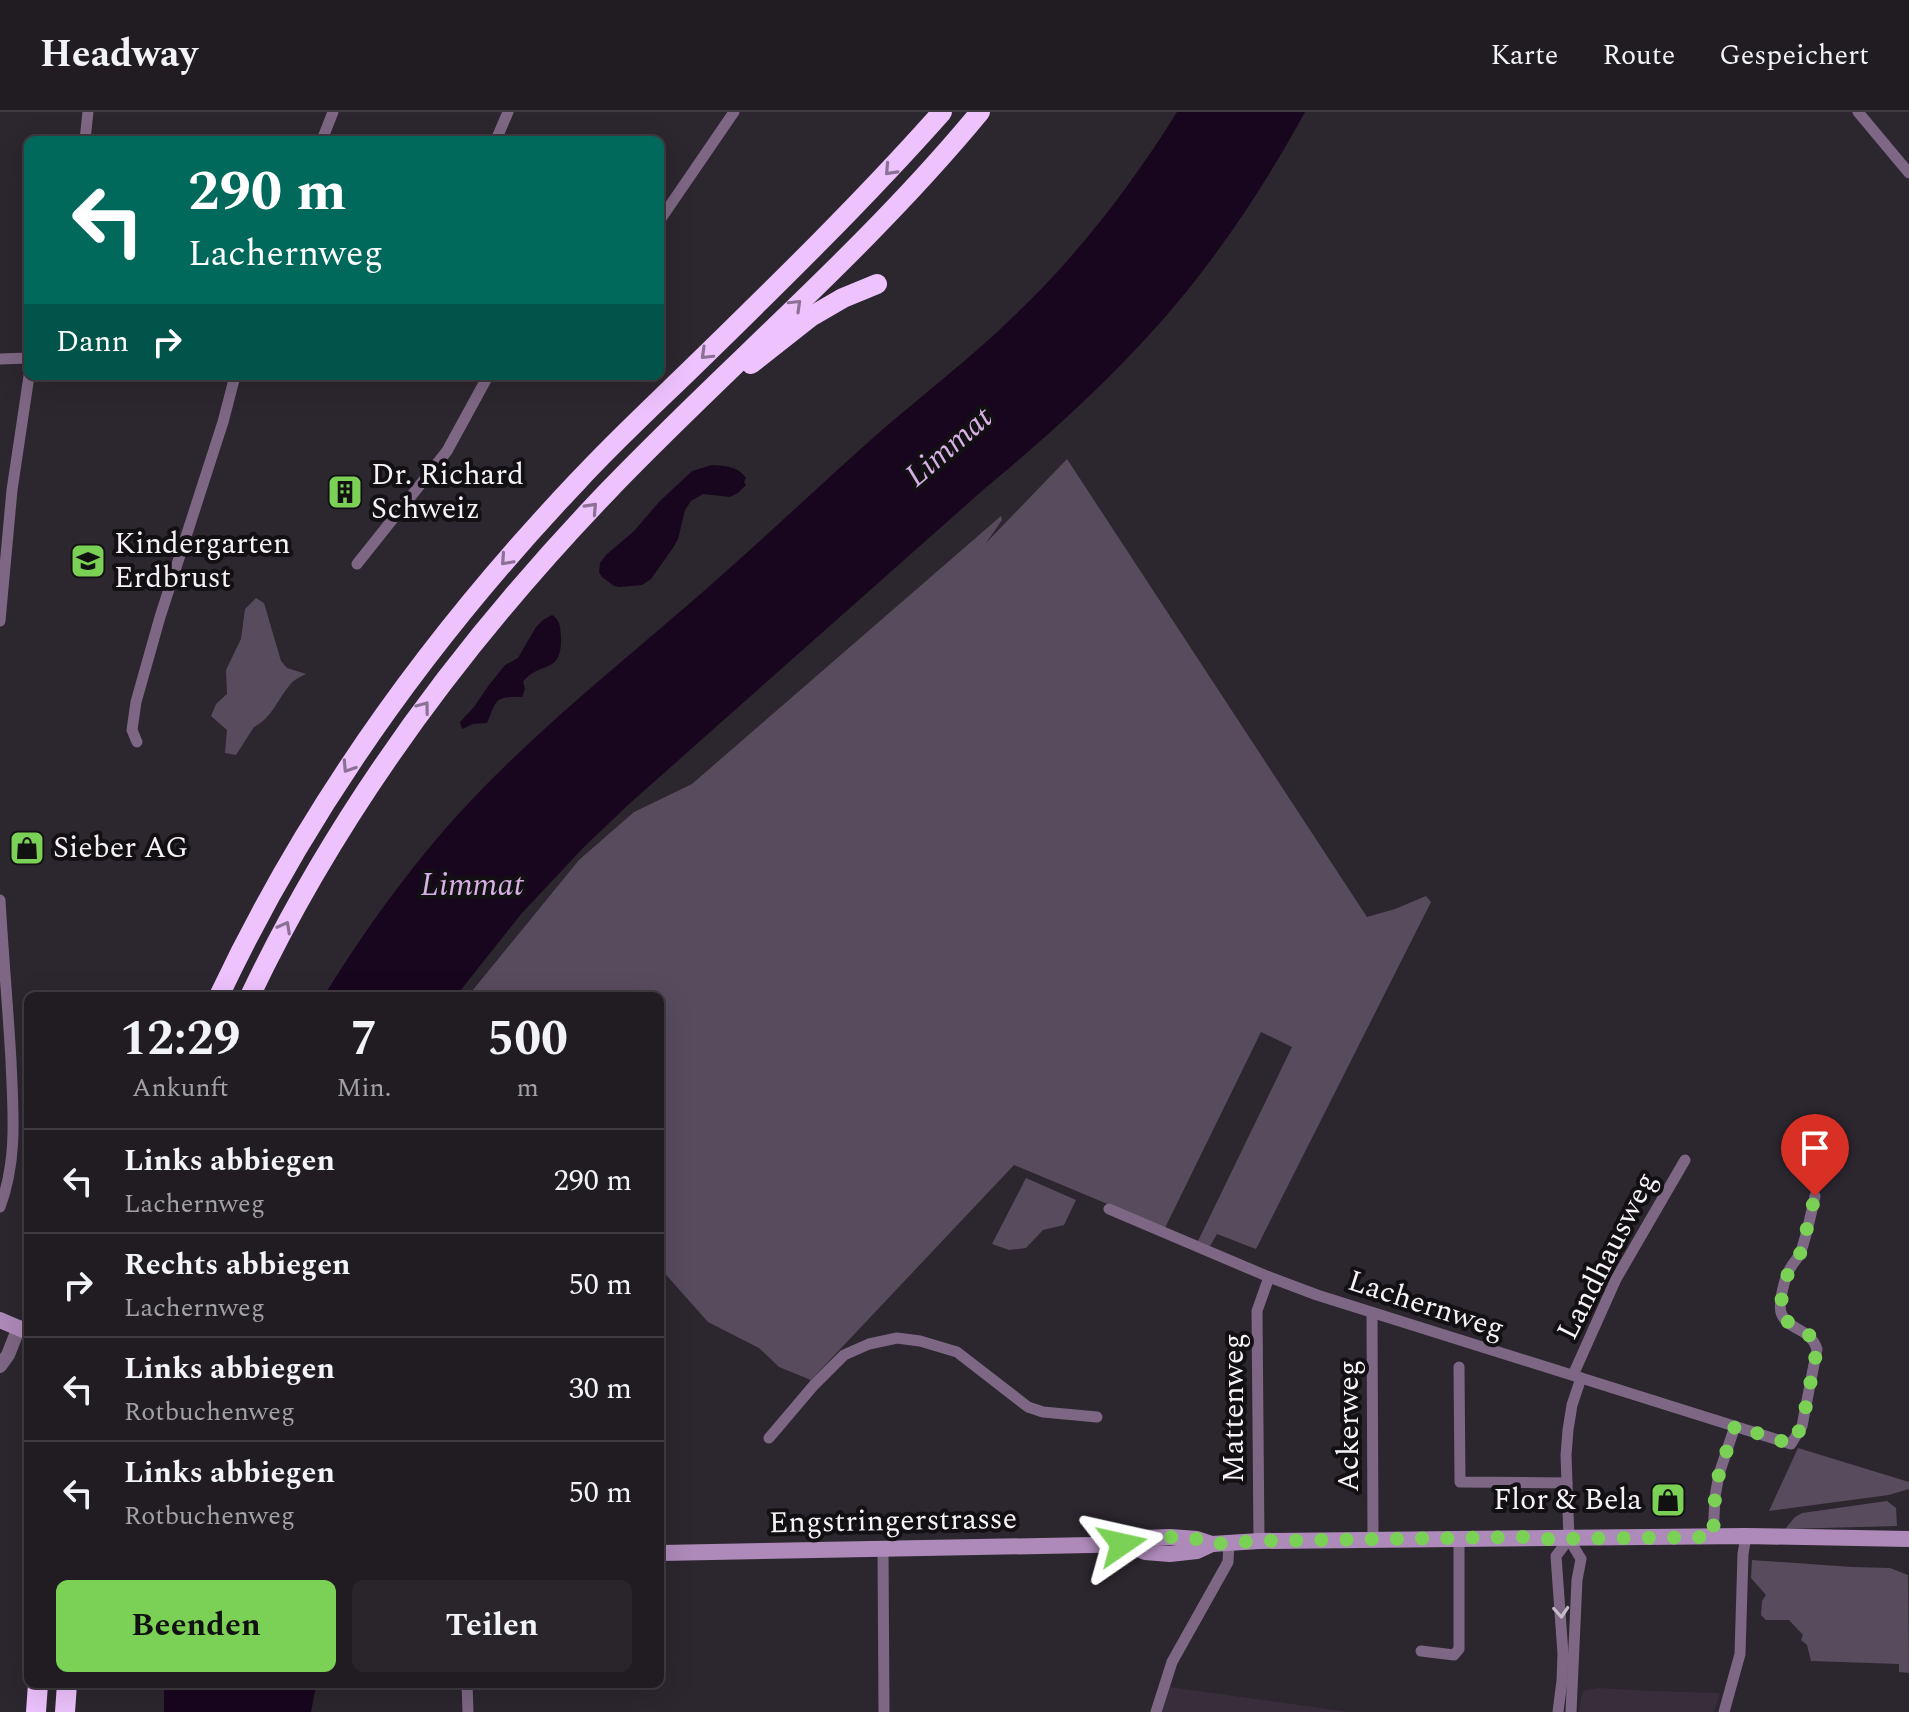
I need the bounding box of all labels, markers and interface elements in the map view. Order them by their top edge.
text: Headway [40,26,198,84]
text: Karte [1491,34,1558,77]
text: Route [1602,34,1675,77]
text: Gespeichert [1719,34,1869,77]
text: 290 m [188,150,347,235]
one-way arrow [884,161,899,175]
icon: left [56,168,160,272]
text: Lachernweg [188,227,383,282]
one-way arrow [787,300,801,315]
text: Dann [56,319,129,365]
icon: right [145,320,189,364]
one-way arrow [701,344,715,359]
water label: Limmat [894,394,1005,499]
place label: Dr. Richard Schweiz [371,452,524,532]
building icon: Dr. Richard Schweiz [326,473,364,511]
one-way arrow [582,503,596,518]
place label: Kindergarten Erdbrust [114,521,291,601]
school or university icon: Kindergarten Erdbrust [69,542,107,580]
one-way arrow [501,551,515,566]
one-way arrow [414,701,428,716]
one-way arrow [342,758,357,772]
place label: Sieber AG [53,825,188,871]
shop icon: Sieber AG [8,829,46,867]
water label: Limmat [420,861,525,910]
one-way arrow [276,920,291,935]
text: 12:29 [120,1003,241,1076]
text: 7 [350,1003,377,1076]
text: 500 [487,1003,568,1076]
text: Ankunft [132,1068,229,1108]
text: Min. [337,1068,391,1108]
text: m [516,1068,539,1108]
pin [1781,1114,1849,1196]
icon: arrive [1793,1126,1837,1170]
text: Links abbiegen [124,1138,335,1184]
text: 290 m [554,1158,632,1204]
icon: left [56,1159,100,1203]
street label: Landhausweg [1545,1164,1669,1348]
text: Lachernweg [124,1184,265,1224]
text: Rechts abbiegen [124,1242,351,1288]
street label: Lachernweg [1342,1258,1510,1352]
text: 50 m [569,1262,632,1308]
icon: right [56,1263,100,1307]
text: Lachernweg [124,1288,265,1328]
street label: Mattenweg [1211,1333,1257,1483]
text: Links abbiegen [124,1346,335,1392]
street label: Ackerweg [1326,1360,1372,1492]
text: 30 m [569,1366,632,1412]
icon: left [56,1367,100,1411]
text: Rotbuchenweg [124,1392,295,1432]
text: Links abbiegen [124,1450,335,1496]
text: 50 m [569,1470,632,1516]
icon: left [56,1471,100,1515]
place label: Flor & Bela [1493,1477,1642,1523]
shop icon: Flor & Bela [1649,1481,1687,1519]
text: Rotbuchenweg [124,1496,295,1536]
street label: Engstringerstrasse [768,1496,1018,1546]
position arrow [1080,1502,1164,1586]
button: Beenden [56,1580,336,1672]
button: Teilen [352,1580,632,1672]
one-way arrow [1552,1606,1569,1619]

